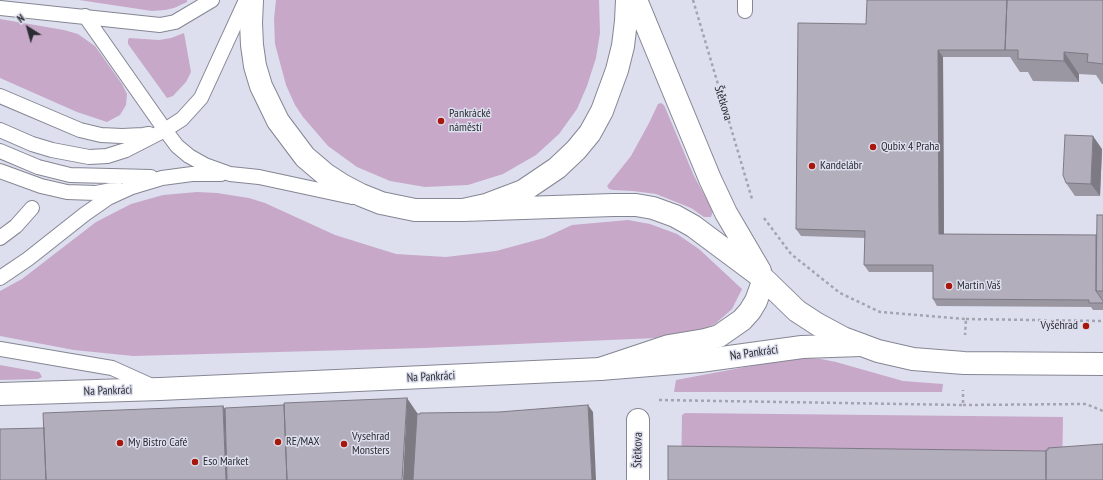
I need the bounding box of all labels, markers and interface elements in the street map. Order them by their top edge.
north arrow [8,8,48,48]
text: N [14,11,27,26]
street label: Štětkova [711,84,735,122]
place label: Pankrácké náměstí [449,107,491,135]
marker: Pankrácké náměstí [436,116,446,126]
place label: Qubix 4 Praha [881,140,939,154]
marker: Qubix 4 Praha [868,142,878,152]
place label: Kandelábr [820,159,862,173]
marker: Kandelábr [807,161,817,171]
place label: Martin Vaš [957,279,1001,293]
marker: Martin Vaš [944,281,954,291]
place label: Vyšehrad [1041,319,1078,333]
marker: Vyšehrad [1081,321,1091,331]
street label: Na Pankráci [729,342,779,364]
street label: Na Pankráci [406,369,456,385]
street label: Na Pankráci [83,383,133,399]
place label: Vysehrad Monsters [352,430,390,458]
street label: Štětkova [630,432,646,468]
place label: RE/MAX [286,435,319,449]
place label: My Bistro Café [128,436,187,450]
marker: RE/MAX [273,437,283,447]
marker: My Bistro Café [115,438,125,448]
marker: Vysehrad Monsters [339,439,349,449]
place label: Eso Market [203,455,248,469]
marker: Eso Market [190,457,200,467]

